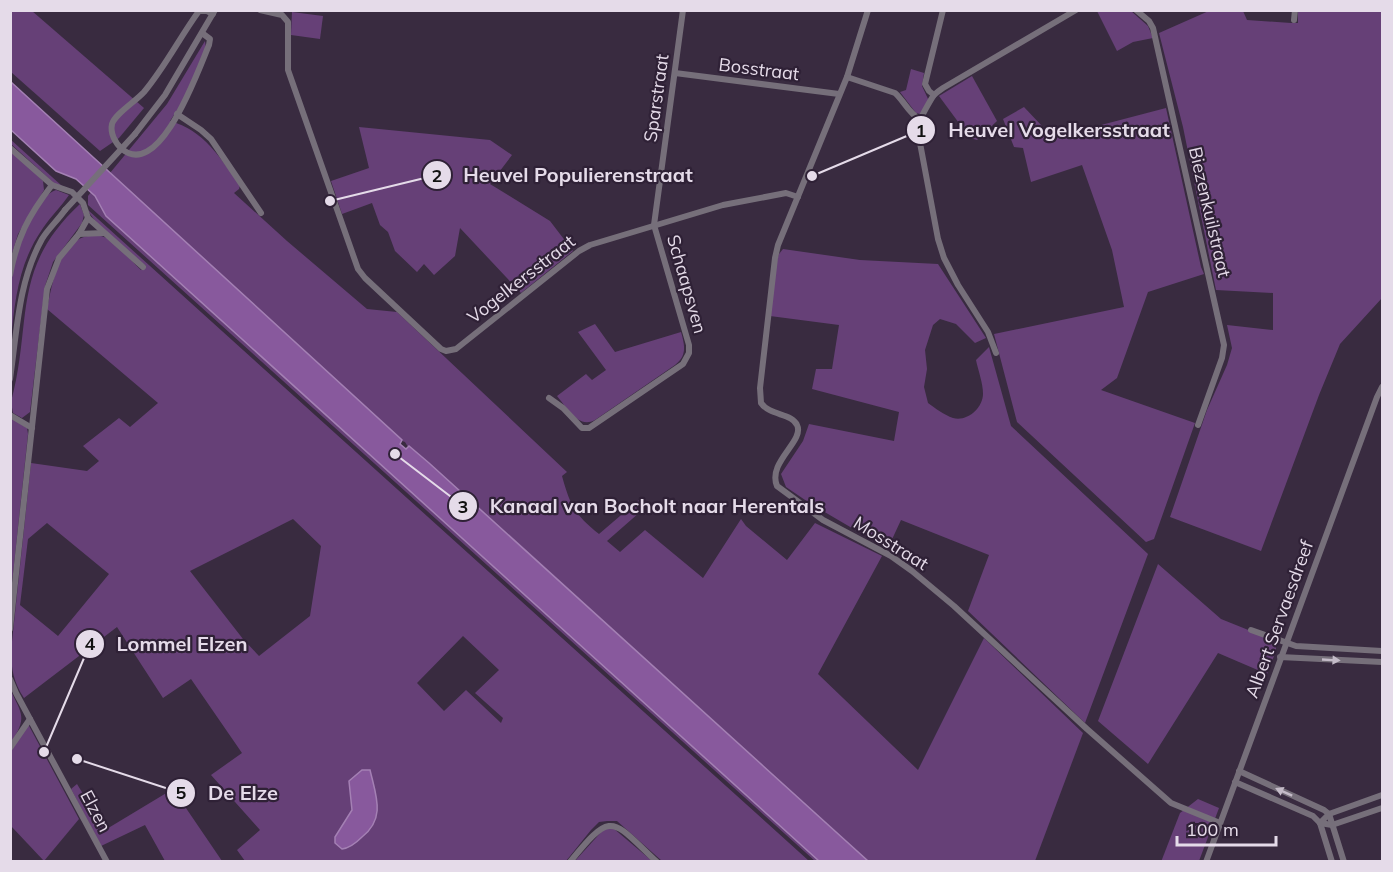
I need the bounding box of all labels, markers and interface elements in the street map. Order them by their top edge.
street label: Sparstraat [638,52,674,144]
street label: Bosstraat [717,53,801,85]
callout: Heuvel Vogelkersstraat [906,111,1182,149]
text: Heuvel Vogelkersstraat [948,117,1170,142]
text: 1 [916,119,926,142]
street label: Biezenkuilstraat [1184,144,1236,280]
callout: Heuvel Populierenstraat [422,156,705,194]
text: Heuvel Populierenstraat [463,162,693,187]
text: 2 [432,164,442,187]
street label: Vogelkersstraat [463,230,579,328]
street label: Schaapsven [662,232,712,336]
callout: Kanaal van Bocholt naar Herentals [448,487,836,525]
text: Kanaal van Bocholt naar Herentals [490,493,824,518]
text: 3 [458,495,468,518]
street label: Mosstraat [849,511,933,575]
street label: Albert Servaesdreef [1240,536,1318,701]
callout: Lommel Elzen [75,625,260,663]
text: Lommel Elzen [116,631,248,656]
text: 4 [85,632,96,655]
one-way arrow [1322,655,1341,664]
callout: De Elze [166,774,290,812]
text: De Elze [208,780,278,805]
text: 5 [176,781,187,804]
street label: Elzen [75,786,117,836]
one-way arrow [1275,787,1292,796]
scale bar [1177,809,1276,847]
text: 100 m [1186,818,1239,841]

